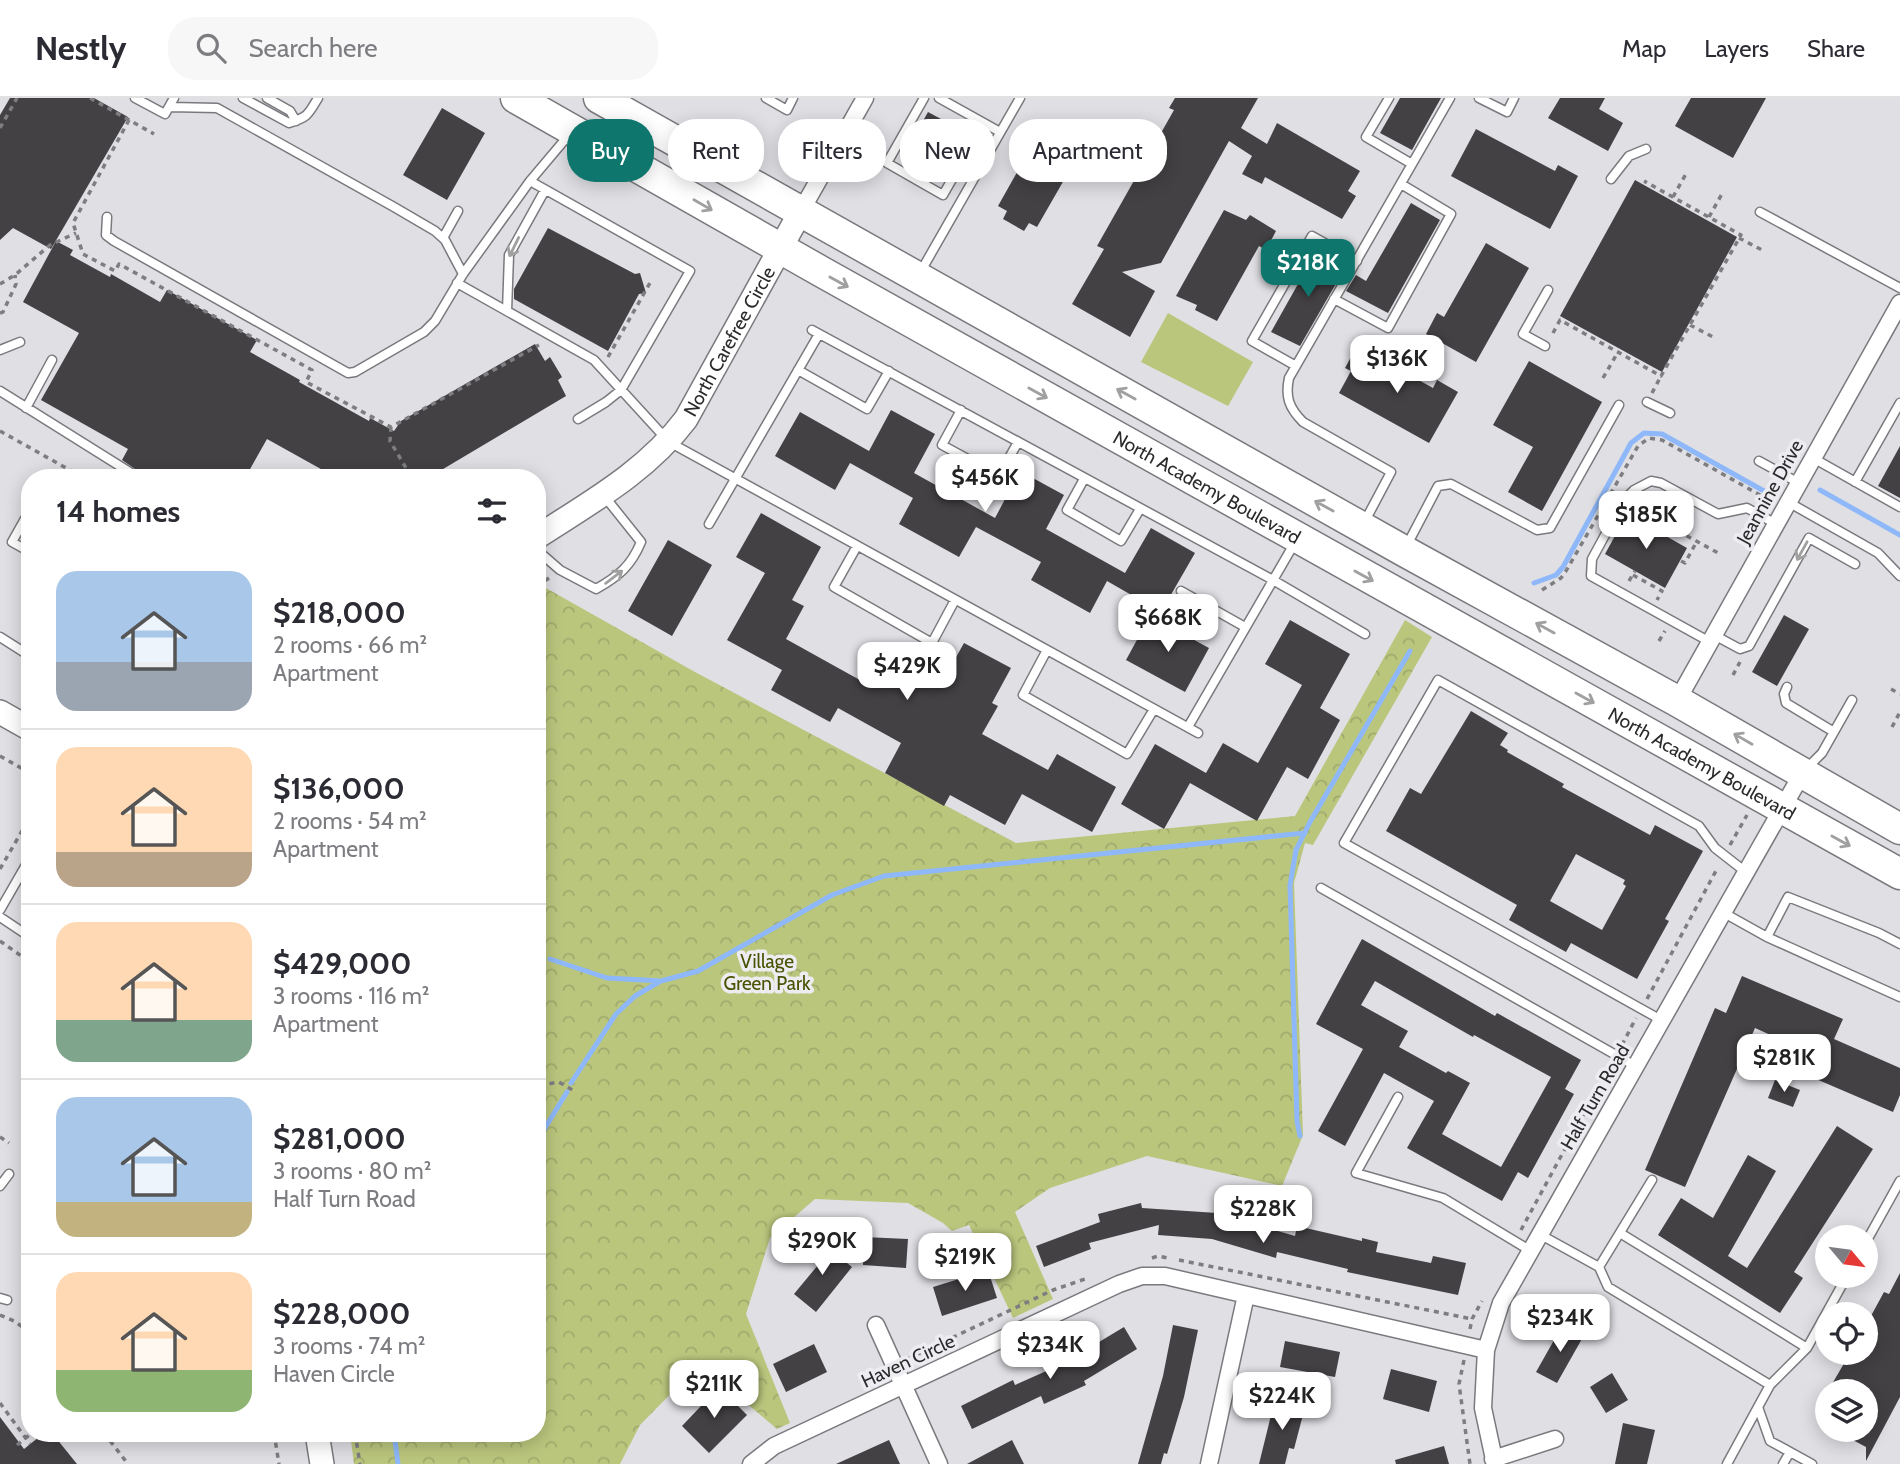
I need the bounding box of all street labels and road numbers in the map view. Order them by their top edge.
street label: North Carefree Circle [678,262,780,420]
street label: North Academy Boulevard [1109,426,1305,548]
street label: Jeannine Drive [1731,435,1808,549]
street label: North Academy Boulevard [1604,702,1800,825]
street label: Half Turn Road [1556,1040,1634,1154]
street label: Haven Circle [858,1329,959,1393]

